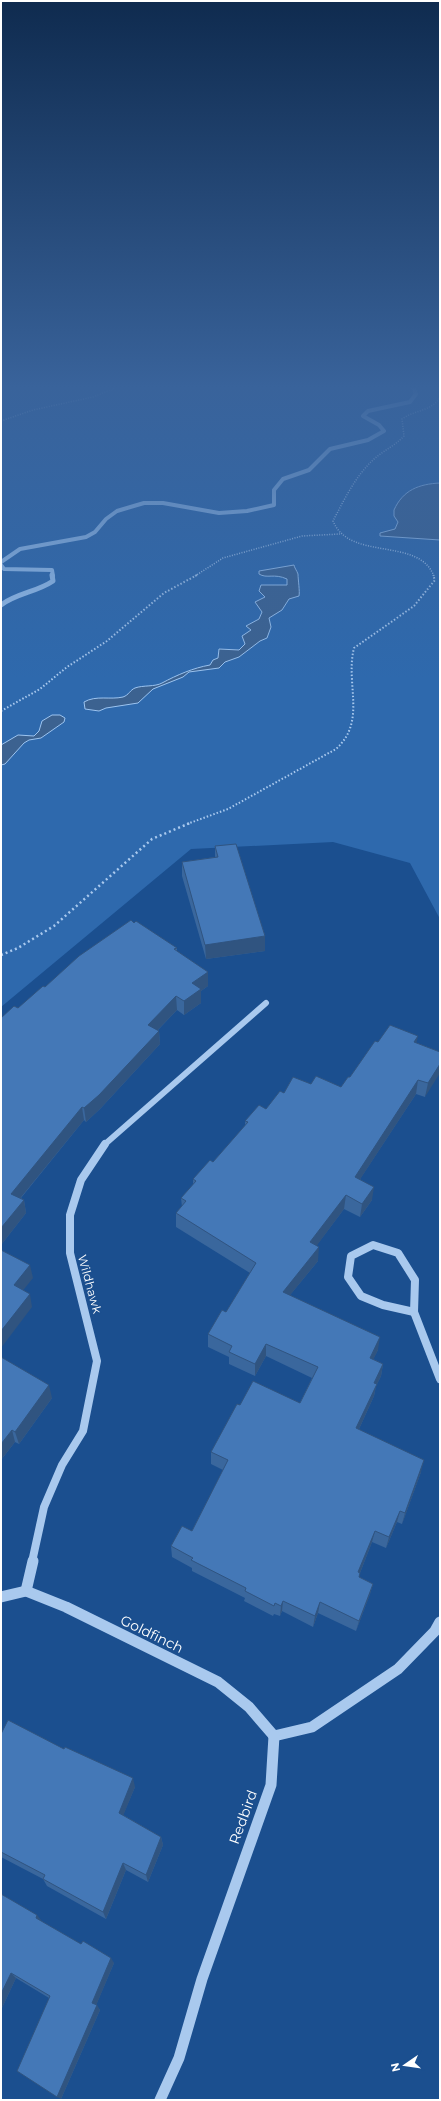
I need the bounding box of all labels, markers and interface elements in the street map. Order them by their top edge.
street label: Wildhawk [75,1253,105,1316]
street label: Goldfinch [118,1611,186,1657]
street label: Redbird [225,1787,261,1847]
north arrow [385,2045,425,2085]
text: N [387,2061,403,2073]

